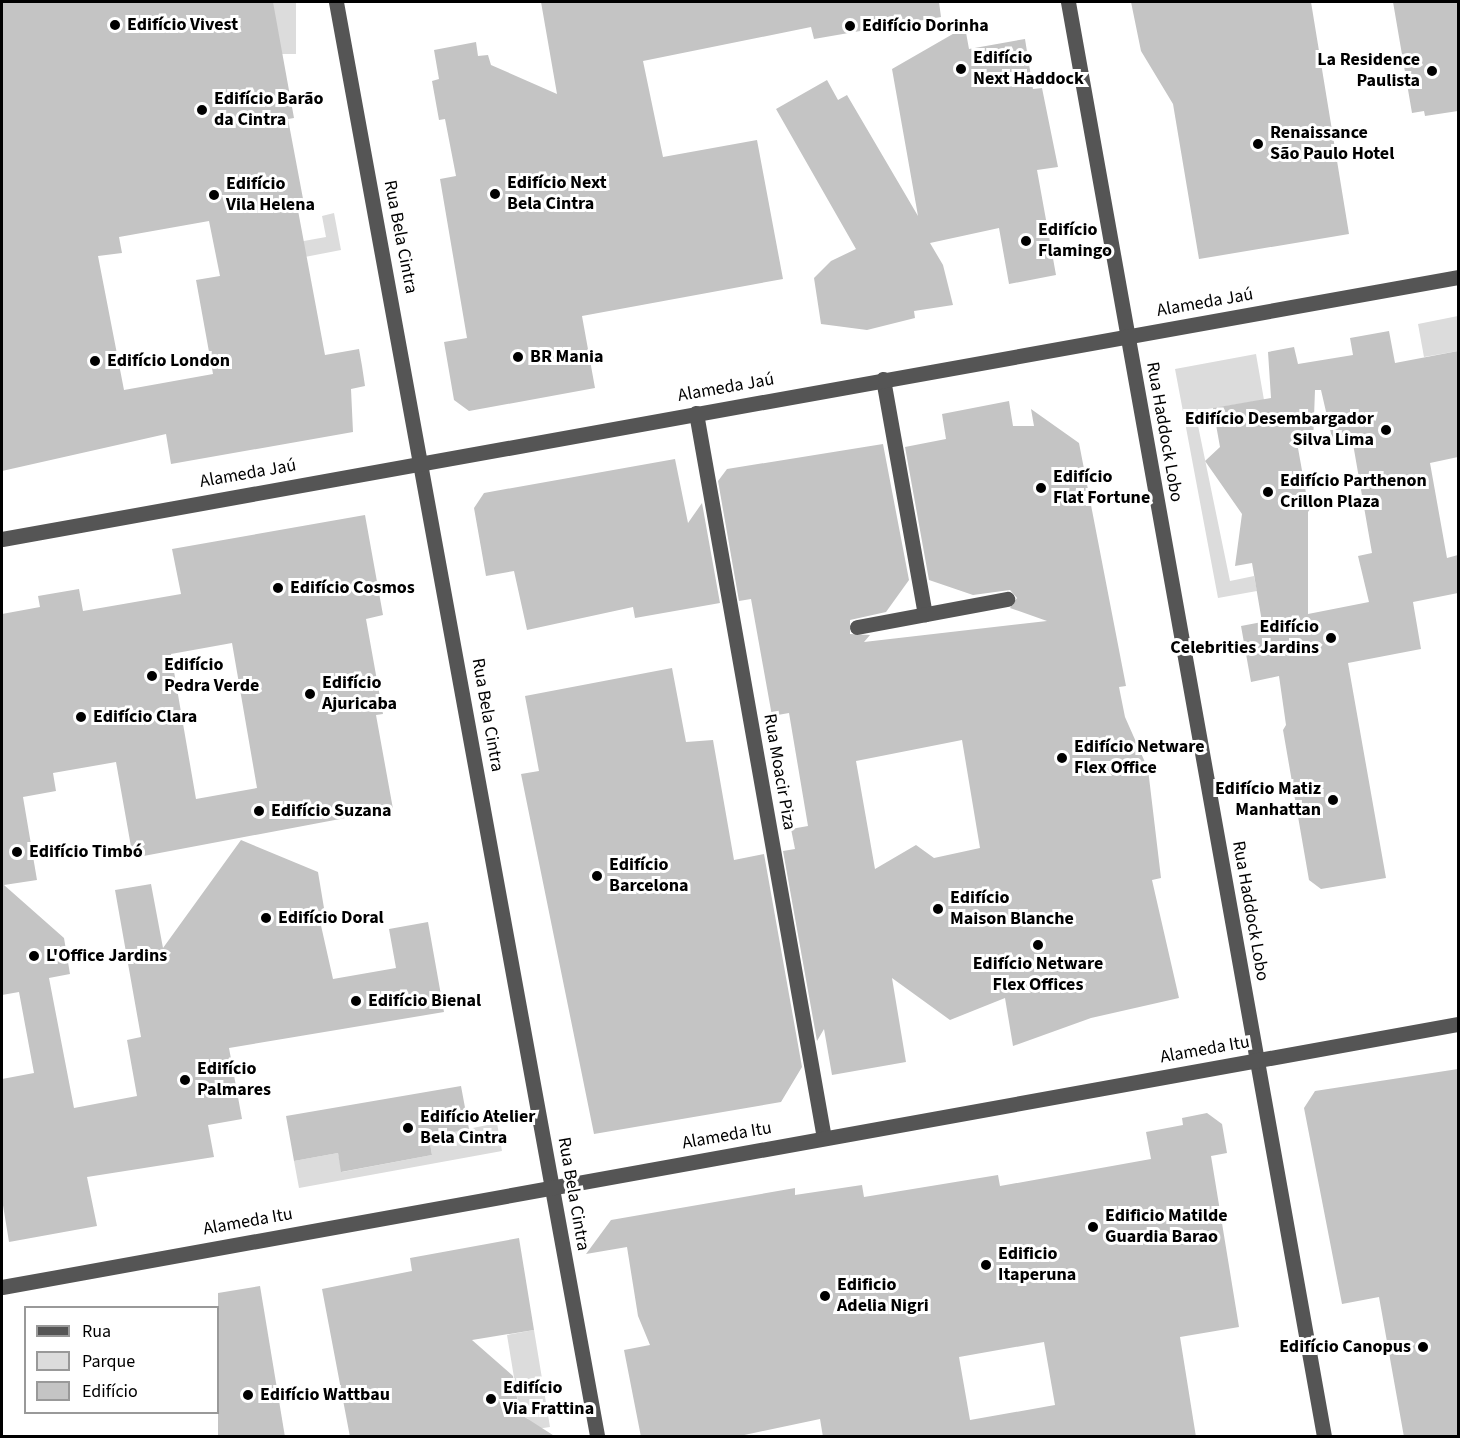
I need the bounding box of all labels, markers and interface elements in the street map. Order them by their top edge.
place label: Edifício Vivest [127,14,238,36]
place label: Edifício Dorinha [862,15,989,37]
marker: Edifício Vivest [108,18,122,32]
marker: Edifício Dorinha [843,19,857,33]
place label: Edifício Next Haddock [973,48,1084,90]
place label: La Residence Paulista [1317,50,1420,92]
marker: Edifício Next Haddock [954,62,968,76]
marker: La Residence Paulista [1425,64,1439,78]
place label: Edifício Barão da Cintra [214,89,324,132]
marker: Edifício Barão da Cintra [195,103,209,117]
place label: Renaissance São Paulo Hotel [1270,123,1394,166]
marker: Renaissance São Paulo Hotel [1251,137,1265,151]
place label: Edifício Next Bela Cintra [507,173,607,216]
place label: Edifício Vila Helena [226,174,315,216]
street label: Rua Bela Cintra [378,178,422,296]
marker: Edifício Next Bela Cintra [488,187,502,201]
marker: Edifício Vila Helena [207,188,221,202]
place label: Edifício Flamingo [1038,220,1112,262]
marker: Edifício Flamingo [1019,234,1033,248]
street label: Alameda Jaú [1155,284,1255,322]
place label: BR Mania [530,346,603,368]
place label: Edifício London [107,350,230,372]
marker: BR Mania [511,350,525,364]
marker: Edifício London [88,354,102,368]
street label: Rua Haddock Lobo [1141,360,1187,504]
street label: Alameda Jaú [676,369,776,407]
place label: Edifício Desembargador Silva Lima [1185,409,1374,452]
marker: Edifício Desembargador Silva Lima [1379,423,1393,437]
street label: Alameda Jaú [198,455,298,493]
place label: Edifício Flat Fortune [1053,467,1150,510]
place label: Edifício Parthenon Crillon Plaza [1280,471,1427,514]
marker: Edifício Flat Fortune [1034,481,1048,495]
marker: Edifício Parthenon Crillon Plaza [1261,485,1275,499]
place label: Edifício Cosmos [290,577,415,599]
marker: Edifício Cosmos [271,581,285,595]
place label: Edifício Celebrities Jardins [1170,617,1319,660]
marker: Edifício Celebrities Jardins [1324,631,1338,645]
place label: Edifício Pedra Verde [164,655,259,698]
street label: Rua Bela Cintra [466,656,508,774]
marker: Edifício Pedra Verde [145,669,159,683]
place label: Edifício Ajuricaba [322,673,397,716]
marker: Edifício Ajuricaba [303,687,317,701]
place label: Edifício Clara [93,706,197,728]
marker: Edifício Clara [74,710,88,724]
street label: Rua Moacir Piza [758,712,800,832]
place label: Edifício Netware Flex Office [1074,737,1205,780]
marker: Edifício Netware Flex Office [1055,751,1069,765]
place label: Edifício Matiz Manhattan [1215,779,1321,822]
marker: Edifício Matiz Manhattan [1326,793,1340,807]
place label: Edifício Suzana [271,800,392,822]
marker: Edifício Suzana [252,804,266,818]
street label: Rua Haddock Lobo [1227,839,1273,983]
place label: Edifício Timbó [29,841,143,863]
marker: Edifício Timbó [10,845,24,859]
place label: Edifício Barcelona [609,855,689,898]
marker: Edifício Barcelona [590,869,604,883]
place label: Edifício Maison Blanche [950,888,1074,930]
marker: Edifício Maison Blanche [931,902,945,916]
place label: Edifício Doral [278,907,384,929]
marker: Edifício Doral [259,911,273,925]
marker: Edifício Netware Flex Offices [1031,938,1045,952]
place label: L'Office Jardins [46,945,167,967]
marker: L'Office Jardins [27,949,41,963]
place label: Edifício Netware Flex Offices [973,954,1103,996]
place label: Edifício Bienal [368,990,481,1012]
marker: Edifício Bienal [349,994,363,1008]
street label: Alameda Itu [1159,1032,1251,1068]
place label: Edifício Palmares [197,1059,271,1102]
marker: Edifício Palmares [178,1073,192,1087]
place label: Edifício Atelier Bela Cintra [420,1107,536,1150]
street label: Alameda Itu [681,1118,773,1154]
marker: Edifício Atelier Bela Cintra [401,1121,415,1135]
street label: Rua Bela Cintra [552,1135,594,1253]
street label: Alameda Itu [202,1204,294,1240]
place label: Edificio Matilde Guardia Barao [1105,1206,1228,1248]
marker: Edificio Matilde Guardia Barao [1086,1220,1100,1234]
place label: Edificio Itaperuna [998,1244,1076,1286]
marker: Edificio Itaperuna [979,1258,993,1272]
place label: Edificio Adelia Nigri [837,1275,929,1318]
marker: Edificio Adelia Nigri [818,1289,832,1303]
legend [24,1306,219,1414]
text: Rua [82,1319,111,1344]
place label: Edifício Canopus [1279,1336,1411,1358]
marker: Edifício Canopus [1416,1340,1430,1354]
text: Parque [82,1349,135,1374]
place label: Edifício Via Frattina [503,1378,594,1420]
text: Edifício [82,1379,138,1404]
place label: Edifício Wattbau [260,1384,390,1406]
marker: Edifício Wattbau [241,1388,255,1402]
marker: Edifício Via Frattina [484,1392,498,1406]

